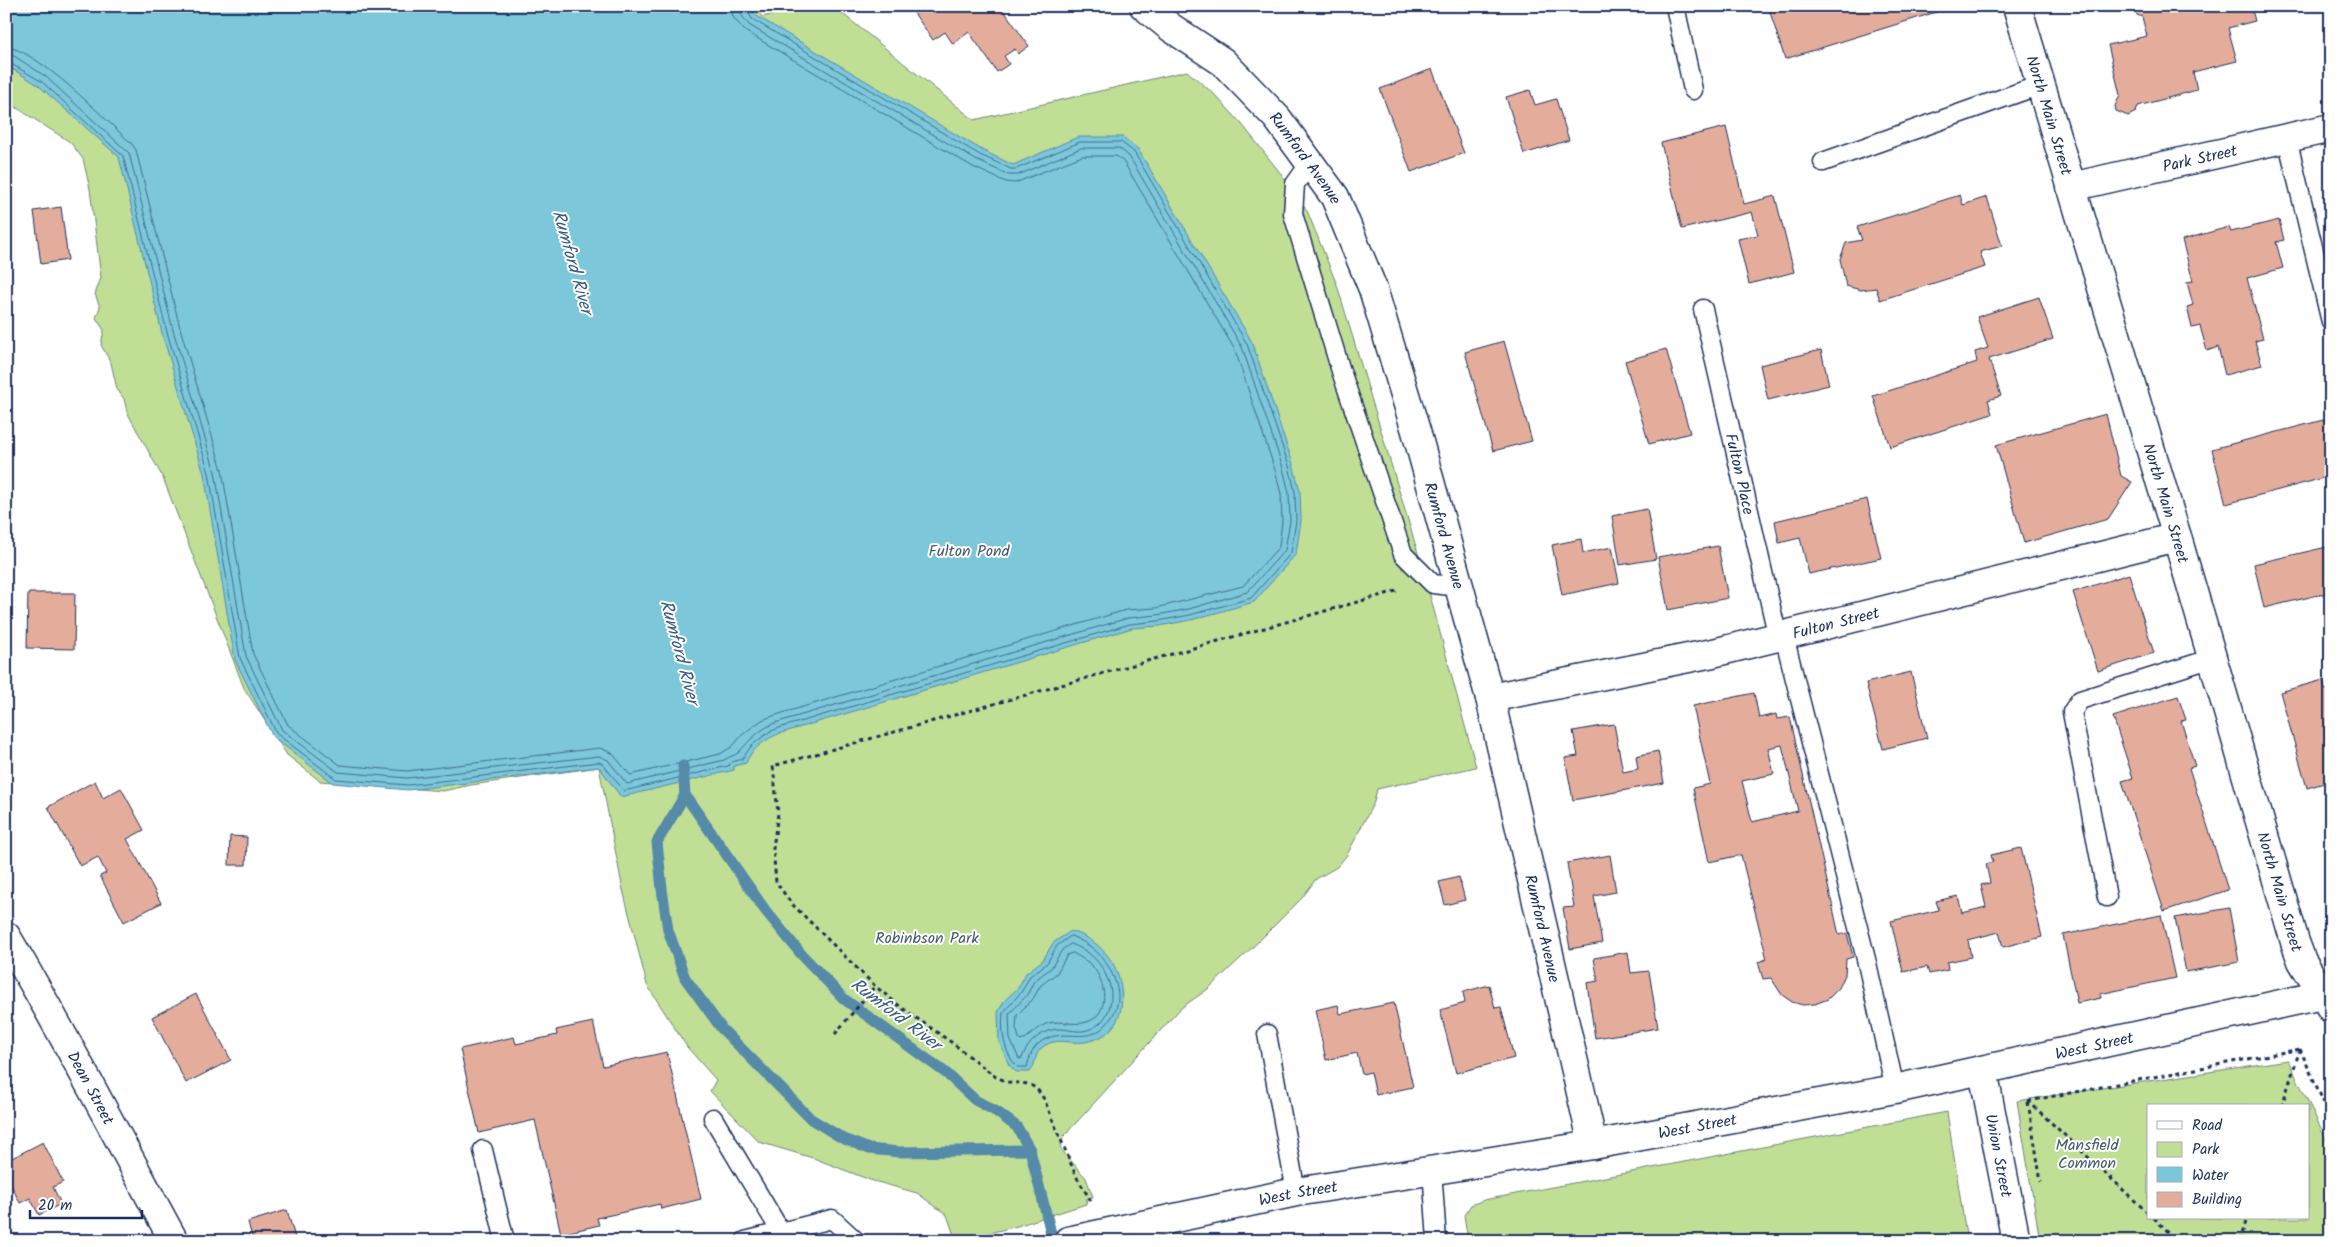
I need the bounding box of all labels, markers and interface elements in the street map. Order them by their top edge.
street label: North Main Street [2019,53,2079,179]
street label: Rumford Avenue [1263,106,1348,208]
street label: Park Street [2160,138,2241,180]
water label: Rumford River [543,207,601,322]
street label: Fulton Place [1718,431,1760,517]
street label: North Main Street [2135,440,2195,567]
street label: Rumford Avenue [1417,480,1470,592]
park label: Fulton Pond [929,539,1010,564]
water label: Rumford River [651,597,707,712]
street label: Fulton Street [1790,601,1883,647]
street label: North Main Street [2250,829,2309,957]
street label: Rumford Avenue [1517,872,1566,985]
park label: Robinbson Park [875,926,979,951]
water label: Rumford River [844,971,950,1061]
street label: West Street [2053,1026,2137,1067]
street label: Dean Street [60,1047,121,1130]
legend [2147,1104,2310,1220]
street label: West Street [1656,1107,1740,1147]
street label: Union Street [1978,1112,2018,1200]
text: Road [2192,1114,2223,1138]
park label: Mansfield Common [2055,1133,2120,1176]
text: Park [2192,1138,2220,1162]
text: Water [2192,1164,2229,1188]
street label: West Street [1256,1174,1340,1214]
scale bar [30,1187,142,1219]
text: Building [2192,1188,2242,1212]
text: 20 m [38,1194,72,1218]

